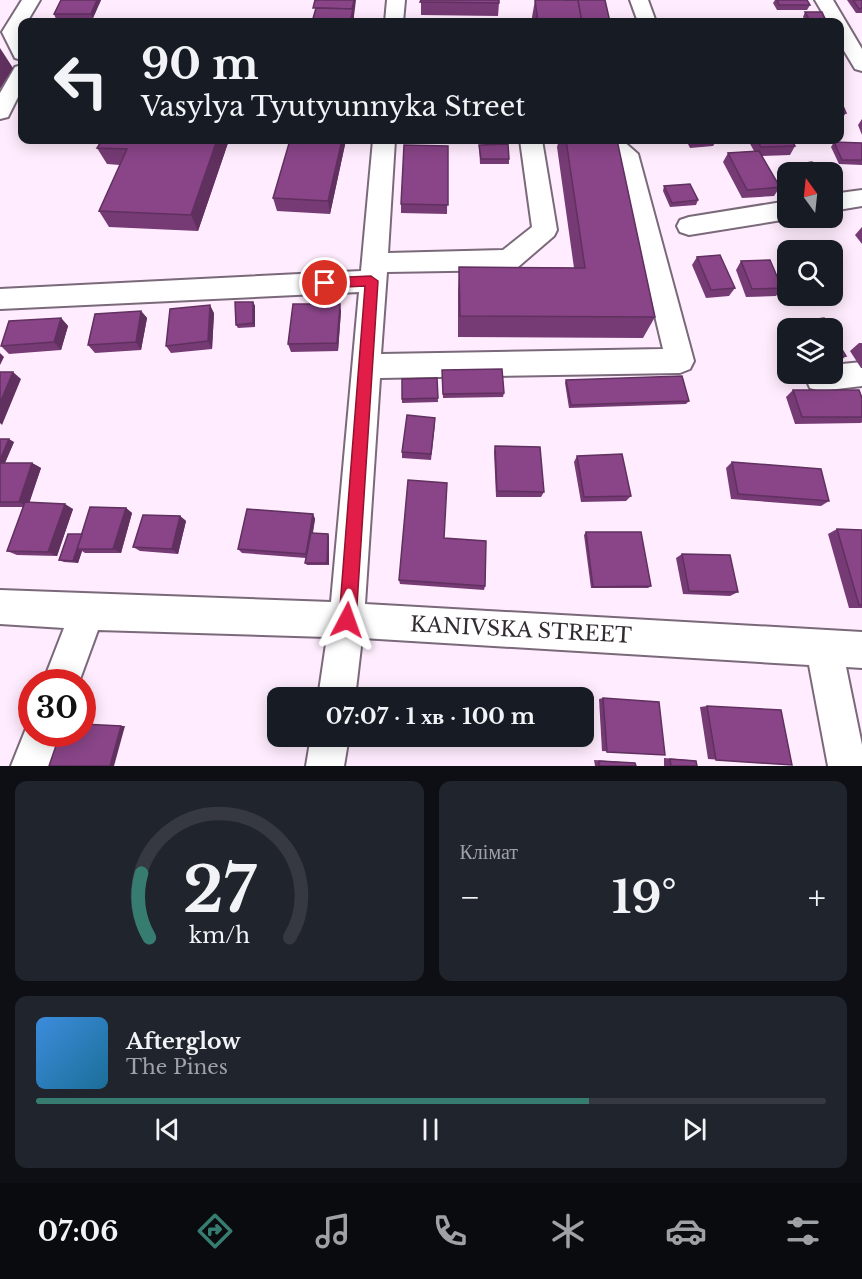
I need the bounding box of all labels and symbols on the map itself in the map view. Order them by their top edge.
north arrow [777,162,843,228]
pin [299,257,350,308]
position arrow [315,588,379,652]
street label: KANIVSKA STREET [410,611,633,649]
speed limit sign: 30 [18,669,96,747]

